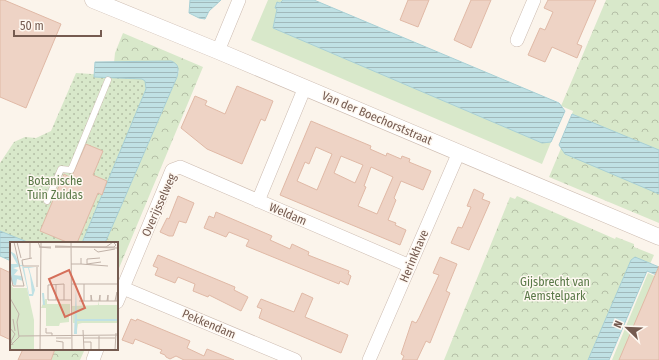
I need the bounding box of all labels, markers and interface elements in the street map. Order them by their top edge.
scale bar [14,12,101,38]
text: 50 m [20,19,44,33]
street label: Van der Boechorststraat [320,88,434,148]
street label: Overijsselweg [139,171,179,239]
park label: Botanische Tuin Zuidas [27,174,83,202]
street label: Weldam [267,200,309,228]
street label: Herinkhave [397,228,431,284]
inset map [10,242,118,350]
park label: Gijsbrecht van Aemstelpark [520,275,590,303]
street label: Pekkendam [180,306,238,342]
north arrow [607,308,647,348]
text: N [611,319,626,330]

